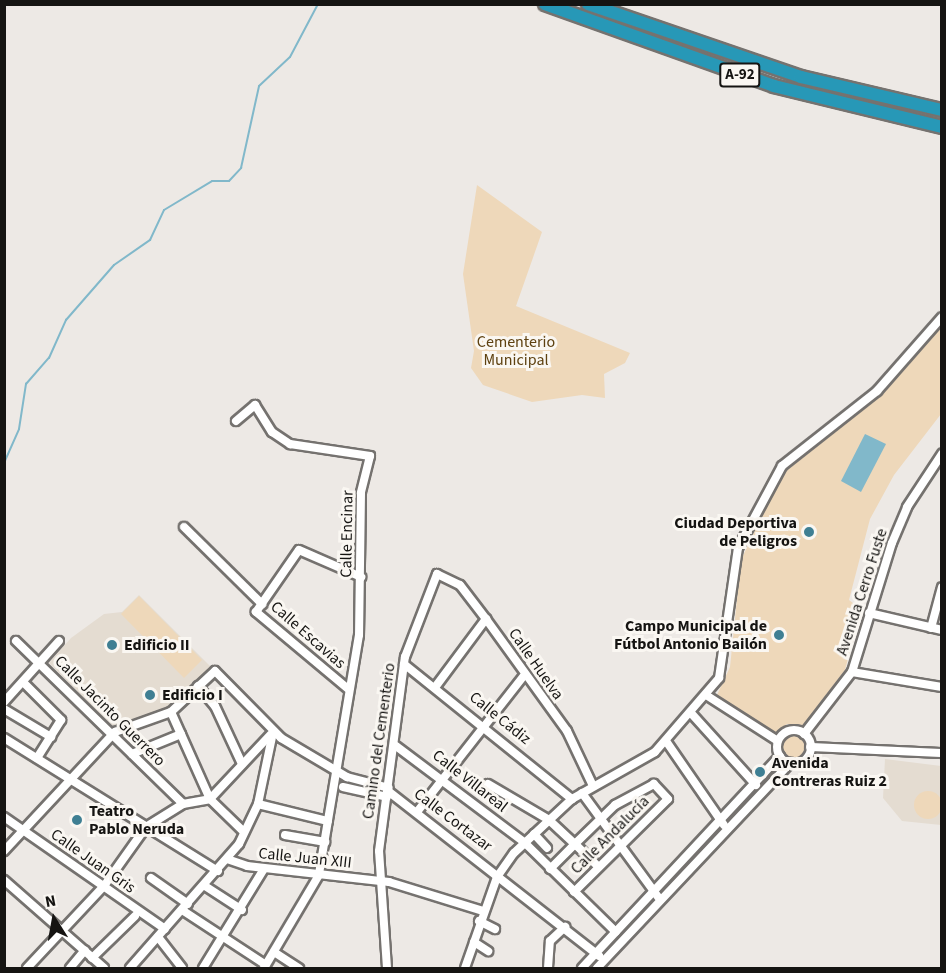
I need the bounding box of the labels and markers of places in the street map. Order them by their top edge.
place label: Ciudad Deportiva de Peligros [674,513,797,551]
marker: Ciudad Deportiva de Peligros [802,525,816,539]
place label: Campo Municipal de Fútbol Antonio Bailón [614,616,767,654]
marker: Campo Municipal de Fútbol Antonio Bailón [772,628,786,642]
place label: Edificio II [124,635,190,655]
marker: Edificio II [105,638,119,652]
place label: Edificio I [162,685,223,705]
marker: Edificio I [143,688,157,702]
place label: Avenida Contreras Ruiz 2 [772,753,887,791]
marker: Avenida Contreras Ruiz 2 [753,765,767,779]
place label: Teatro Pablo Neruda [89,801,184,839]
marker: Teatro Pablo Neruda [70,813,84,827]

